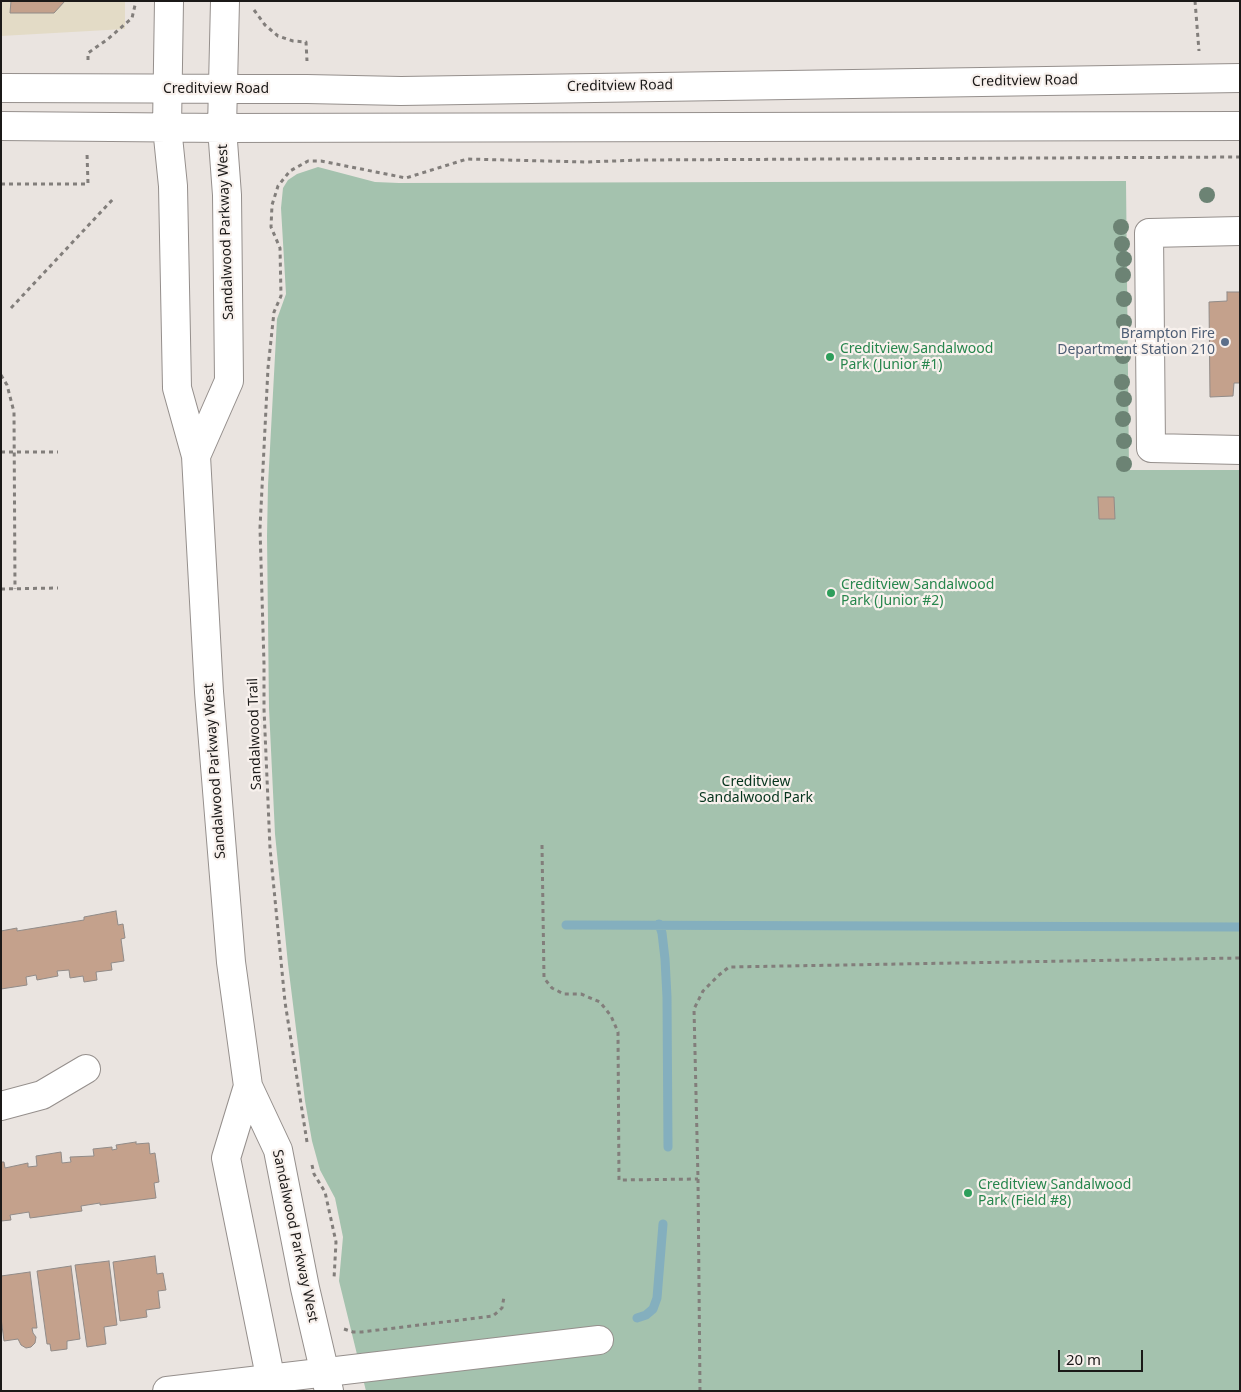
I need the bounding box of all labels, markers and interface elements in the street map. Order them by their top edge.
street label: Creditview Road [972,72,1078,90]
street label: Creditview Road [567,77,673,95]
street label: Creditview Road [163,81,269,97]
street label: Sandalwood Parkway West [215,144,237,320]
place label: Brampton Fire Department Station 210 [1057,326,1215,358]
marker: Brampton Fire Department Station 210 [1219,336,1231,348]
place label: Creditview Sandalwood Park (Junior #1) [840,341,993,374]
marker: Creditview Sandalwood Park (Junior #1) [824,351,836,363]
place label: Creditview Sandalwood Park (Junior #2) [841,577,994,610]
marker: Creditview Sandalwood Park (Junior #2) [825,587,837,599]
street label: Sandalwood Trail [245,678,265,790]
street label: Sandalwood Parkway West [200,683,230,859]
park label: Creditview Sandalwood Park [699,774,813,806]
street label: Sandalwood Parkway West [268,1148,322,1324]
place label: Creditview Sandalwood Park (Field #8) [978,1177,1131,1210]
marker: Creditview Sandalwood Park (Field #8) [962,1187,974,1199]
scale bar [1061,1340,1146,1372]
text: 20 m [1066,1349,1101,1369]

